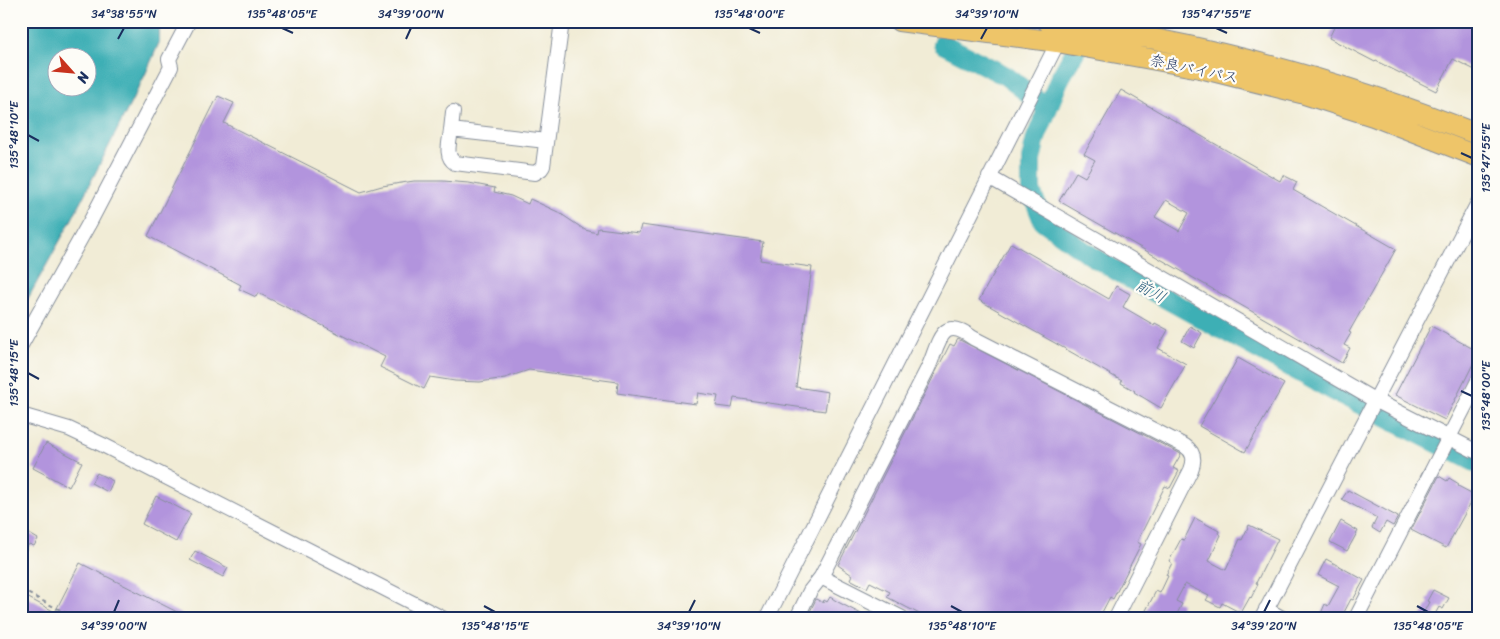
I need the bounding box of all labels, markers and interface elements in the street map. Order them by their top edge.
text: 34°38'55"N [91,3,157,25]
text: 135°48'05"E [247,3,318,25]
text: 34°39'00"N [378,3,445,25]
text: 135°48'00"E [714,3,785,25]
text: 34°39'10"N [955,3,1020,25]
text: 135°47'55"E [1181,3,1252,25]
street label: 奈良バイパス [1147,47,1241,91]
north arrow [48,48,98,98]
text: N [70,67,97,88]
text: 135°48'10"E [3,100,25,169]
text: 135°47'55"E [1475,122,1497,193]
water label: 前川 [1130,271,1172,311]
text: 135°48'15"E [3,338,25,407]
text: 135°48'00"E [1475,360,1497,431]
text: 34°39'00"N [81,615,148,637]
text: 135°48'15"E [461,615,530,637]
text: 34°39'10"N [657,615,722,637]
text: 135°48'10"E [928,615,997,637]
text: 34°39'20"N [1231,615,1297,637]
text: 135°48'05"E [1393,615,1464,637]

